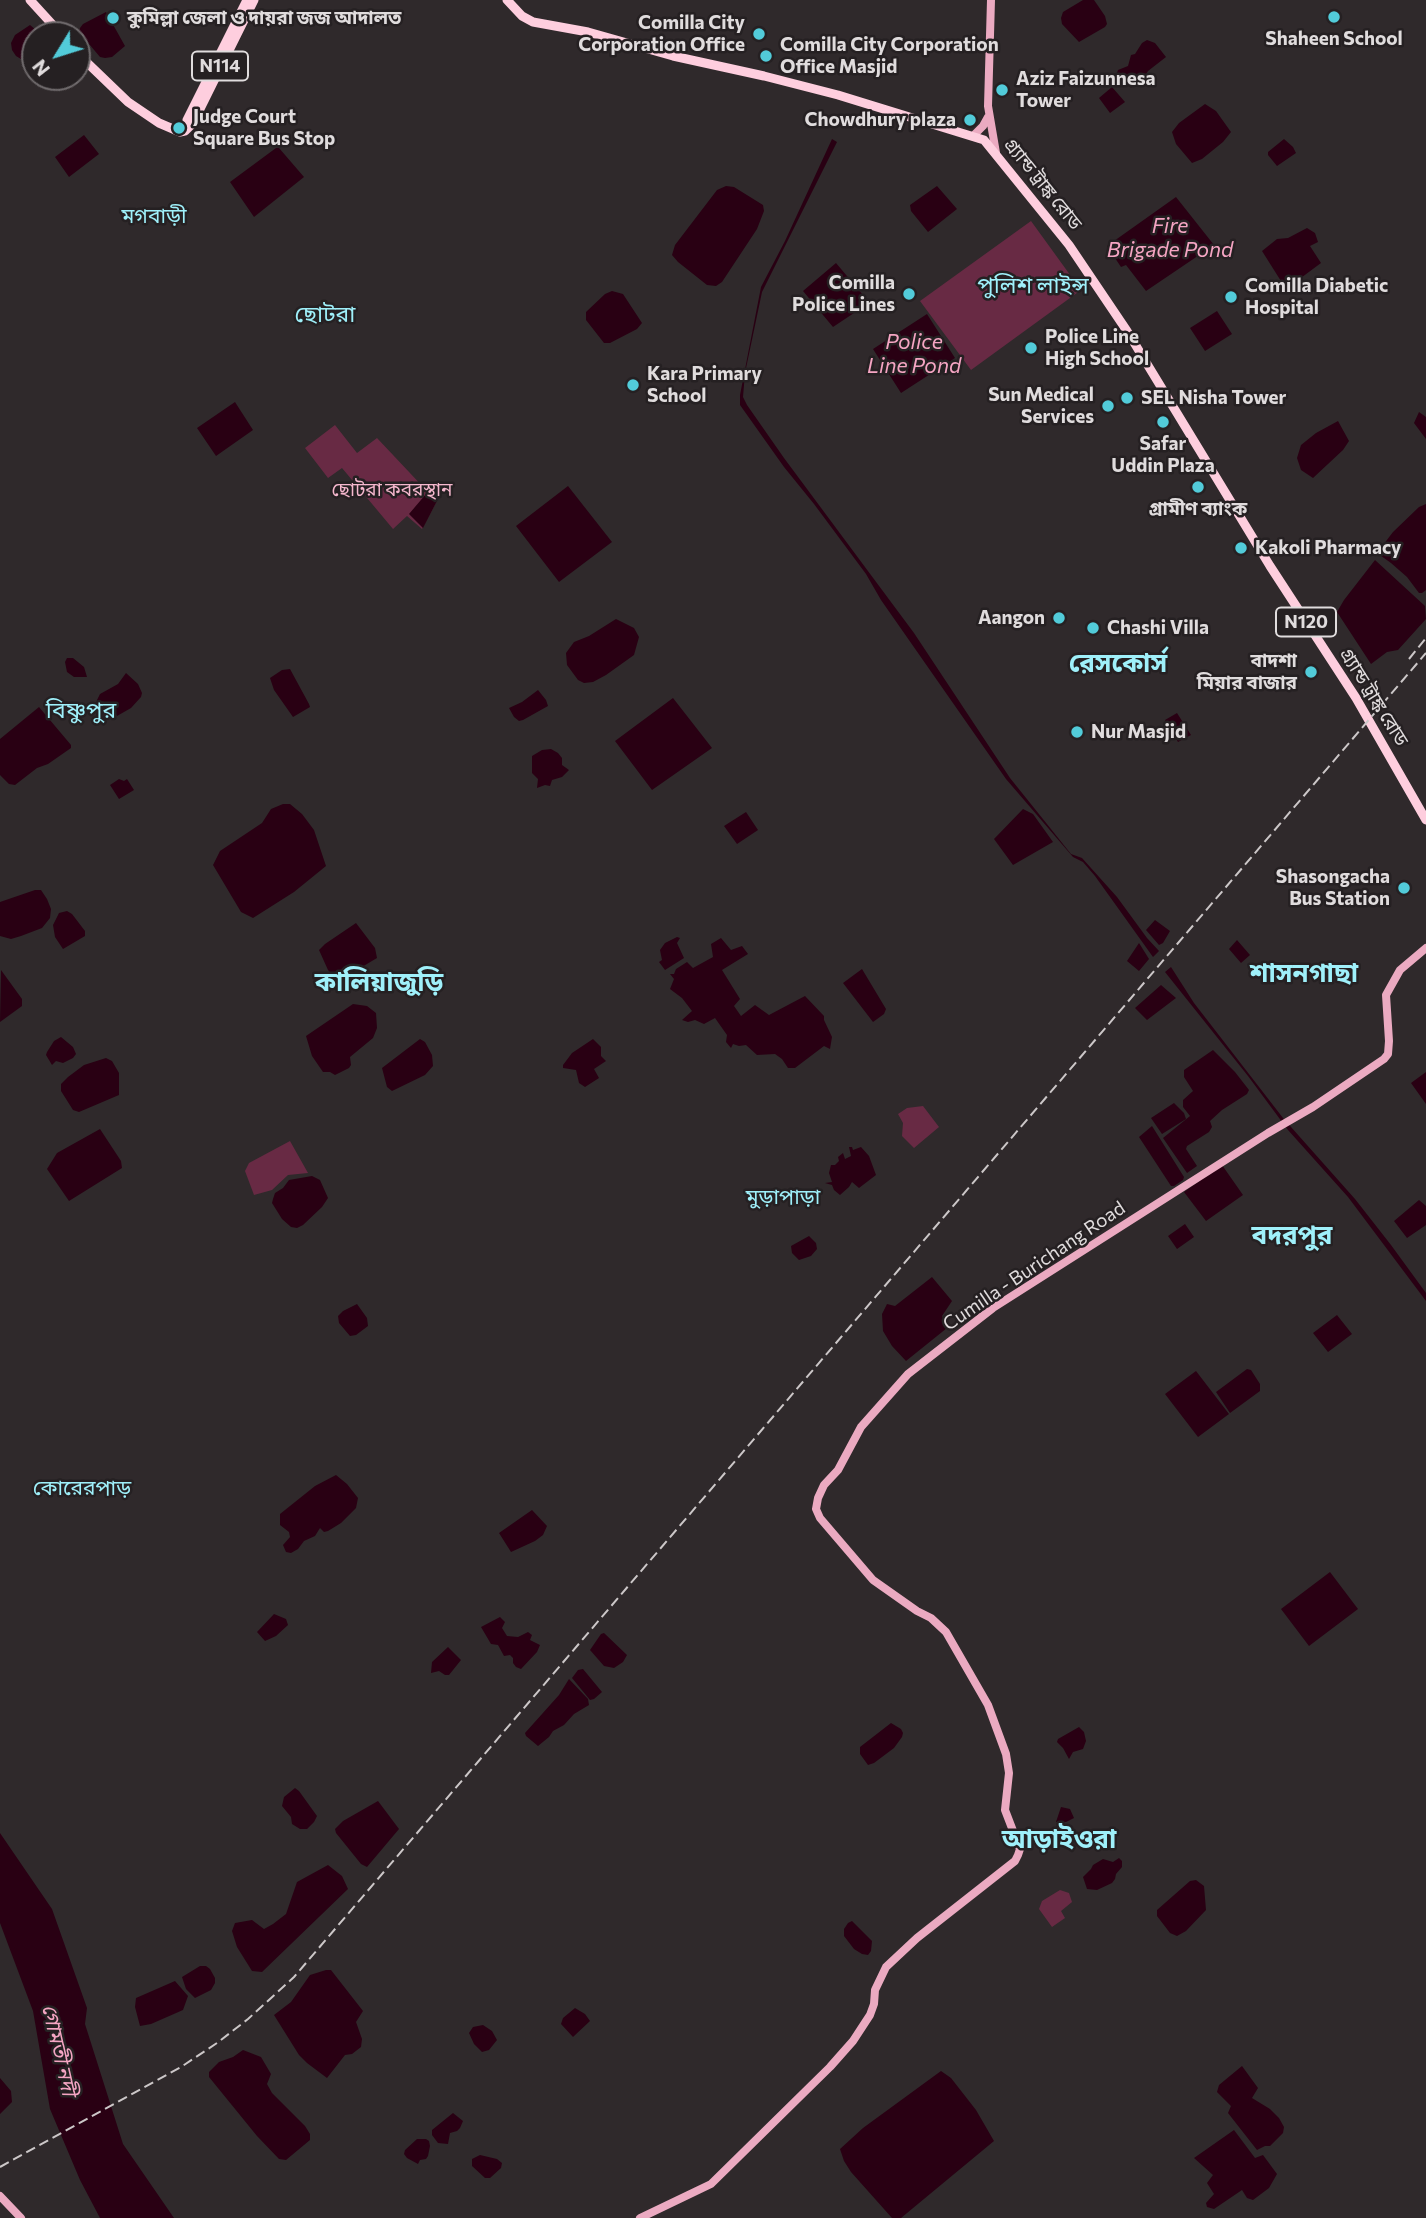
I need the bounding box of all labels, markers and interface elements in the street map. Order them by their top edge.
place label: কুমিল্লা জেলা ও দায়রা জজ আদালত [127,7,401,29]
marker: Shaheen School [1326,9,1342,25]
marker: কুমিল্লা জেলা ও দায়রা জজ আদালত [105,10,121,26]
place label: Comilla City Corporation Office [578,12,745,56]
north arrow [21,21,91,91]
marker: Comilla City Corporation Office [751,26,767,42]
place label: Shaheen School [1265,28,1403,50]
place label: Comilla City Corporation Office Masjid [780,34,999,78]
marker: Comilla City Corporation Office Masjid [758,48,774,64]
road number: N114 [192,52,248,80]
text: N [27,55,54,81]
place label: Aziz Faizunnesa Tower [1016,68,1156,112]
marker: Aziz Faizunnesa Tower [994,82,1010,98]
place label: Judge Court Square Bus Stop [193,106,335,150]
place label: Chowdhury plaza [805,109,956,131]
marker: Chowdhury plaza [962,112,978,128]
marker: Judge Court Square Bus Stop [171,120,187,136]
street label: গ্র্যান্ড ট্রাঙ্ক রোড [999,134,1087,234]
district label: মগবাড়ী [121,203,187,229]
water label: Fire Brigade Pond [1107,213,1233,263]
district label: পুলিশ লাইন্স [977,271,1089,299]
place label: Comilla Police Lines [792,272,895,316]
place label: Comilla Diabetic Hospital [1245,275,1388,319]
marker: Comilla Police Lines [901,286,917,302]
marker: Comilla Diabetic Hospital [1223,289,1239,305]
district label: ছোটরা [295,300,355,328]
place label: Police Line High School [1045,326,1149,370]
water label: Police Line Pond [867,329,961,379]
marker: Police Line High School [1023,340,1039,356]
place label: Kara Primary School [647,363,762,407]
marker: Kara Primary School [625,377,641,393]
place label: Sun Medical Services [988,384,1094,428]
place label: SEL Nisha Tower [1141,387,1286,409]
marker: SEL Nisha Tower [1119,390,1135,406]
marker: Sun Medical Services [1100,398,1116,414]
marker: Safar Uddin Plaza [1155,414,1171,430]
place label: Safar Uddin Plaza [1111,433,1215,477]
park label: ছোটরা কবরস্থান [331,479,453,501]
marker: গ্রামীণ ব্যাংক [1190,479,1206,495]
place label: গ্রামীণ ব্যাংক [1149,498,1247,520]
place label: Kakoli Pharmacy [1255,537,1402,559]
marker: Kakoli Pharmacy [1233,540,1249,556]
place label: Aangon [978,607,1045,629]
road number: N120 [1276,608,1336,636]
marker: Aangon [1051,610,1067,626]
place label: Chashi Villa [1107,617,1209,639]
marker: Chashi Villa [1085,620,1101,636]
street label: গ্র্যান্ড ট্রাঙ্ক রোড [1335,644,1413,750]
district label: রেসকোর্স [1069,647,1167,679]
place label: বাদশা মিয়ার বাজার [1197,650,1297,694]
marker: বাদশা মিয়ার বাজার [1303,664,1319,680]
district label: বিষ্ণুপুর [46,696,116,724]
place label: Nur Masjid [1091,721,1186,743]
marker: Nur Masjid [1069,724,1085,740]
place label: Shasongacha Bus Station [1276,866,1390,910]
marker: Shasongacha Bus Station [1396,880,1412,896]
district label: শাসনগাছা [1250,957,1358,989]
district label: কালিয়াজুড়ি [315,966,443,998]
district label: মুড়াপাড়া [746,1184,820,1210]
street label: Cumilla - Burichang Road [939,1197,1129,1335]
district label: বদরপুর [1252,1219,1332,1251]
district label: কোরেরপাড় [33,1475,131,1501]
district label: আড়াইওরা [1002,1823,1116,1855]
water label: গোমতী নদী [36,2002,82,2098]

